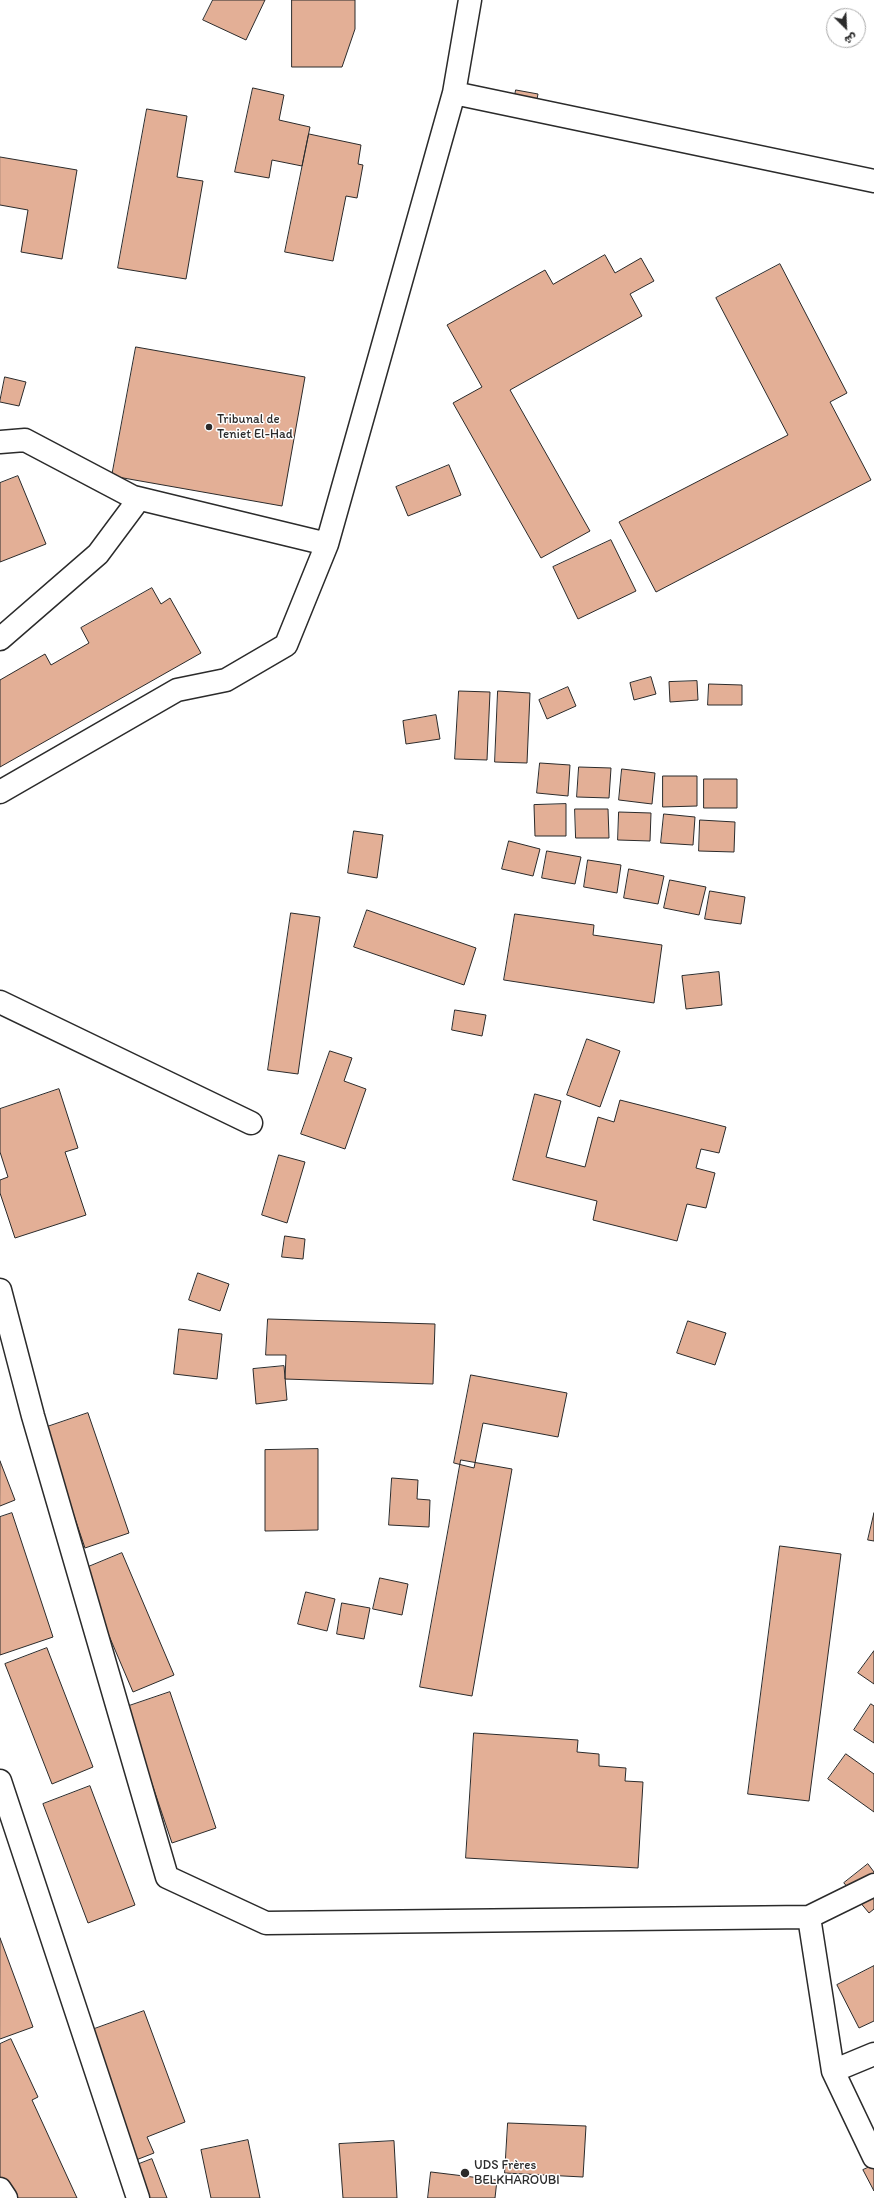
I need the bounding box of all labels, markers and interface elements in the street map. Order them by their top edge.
north arrow [826,8,866,48]
text: ش [843,30,859,47]
place label: Tribunal de Teniet El-Had [217,412,293,443]
marker: Tribunal de Teniet El-Had [204,422,214,432]
place label: UDS Frères BELKHAROUBI [474,2158,560,2189]
marker: UDS Frères BELKHAROUBI [459,2167,471,2179]

